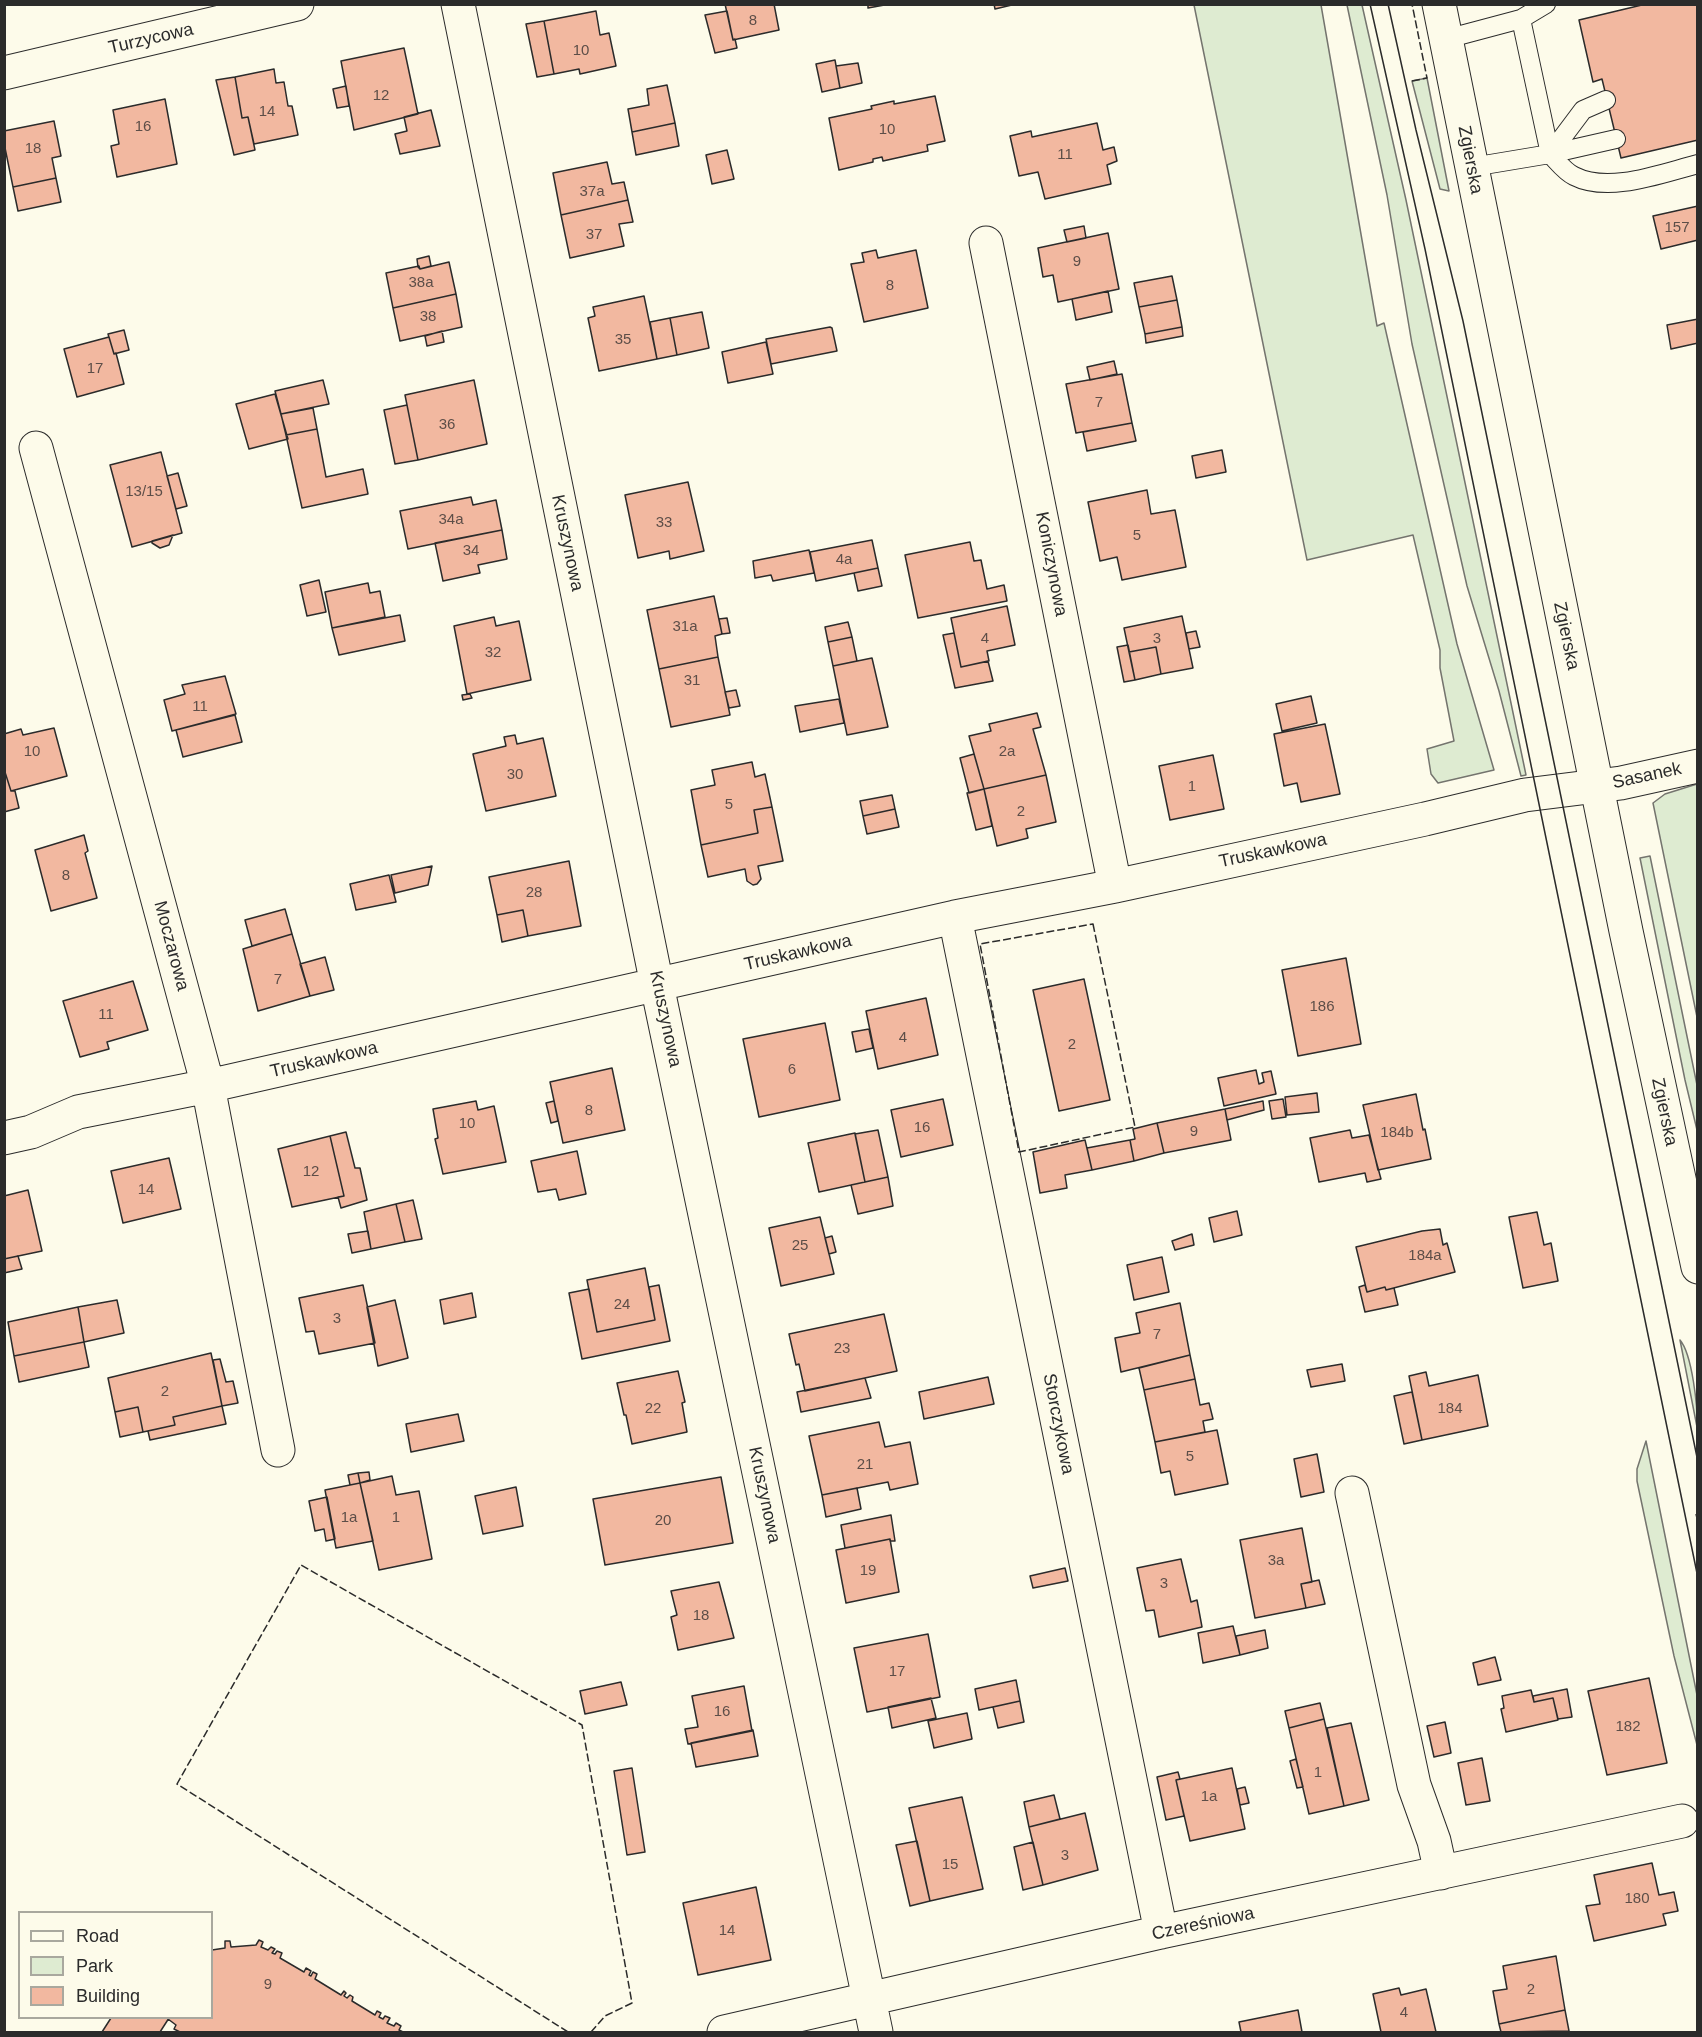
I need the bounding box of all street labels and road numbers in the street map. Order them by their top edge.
street label: Turzycowa [107,19,195,59]
street label: Zgierska [1453,124,1487,196]
street label: Kruszynowa [546,493,588,593]
street label: Koniczynowa [1030,510,1072,618]
street label: Zgierska [1548,600,1584,672]
street label: Sasanek [1610,758,1684,794]
street label: Truskawkowa [1217,829,1329,873]
street label: Moczarowa [149,899,193,993]
street label: Truskawkowa [742,930,854,976]
street label: Kruszynowa [644,969,686,1069]
street label: Truskawkowa [268,1037,380,1083]
street label: Zgierska [1646,1076,1682,1148]
street label: Storczykowa [1038,1372,1078,1476]
street label: Kruszynowa [743,1445,785,1545]
street label: Czereśniowa [1150,1903,1256,1945]

